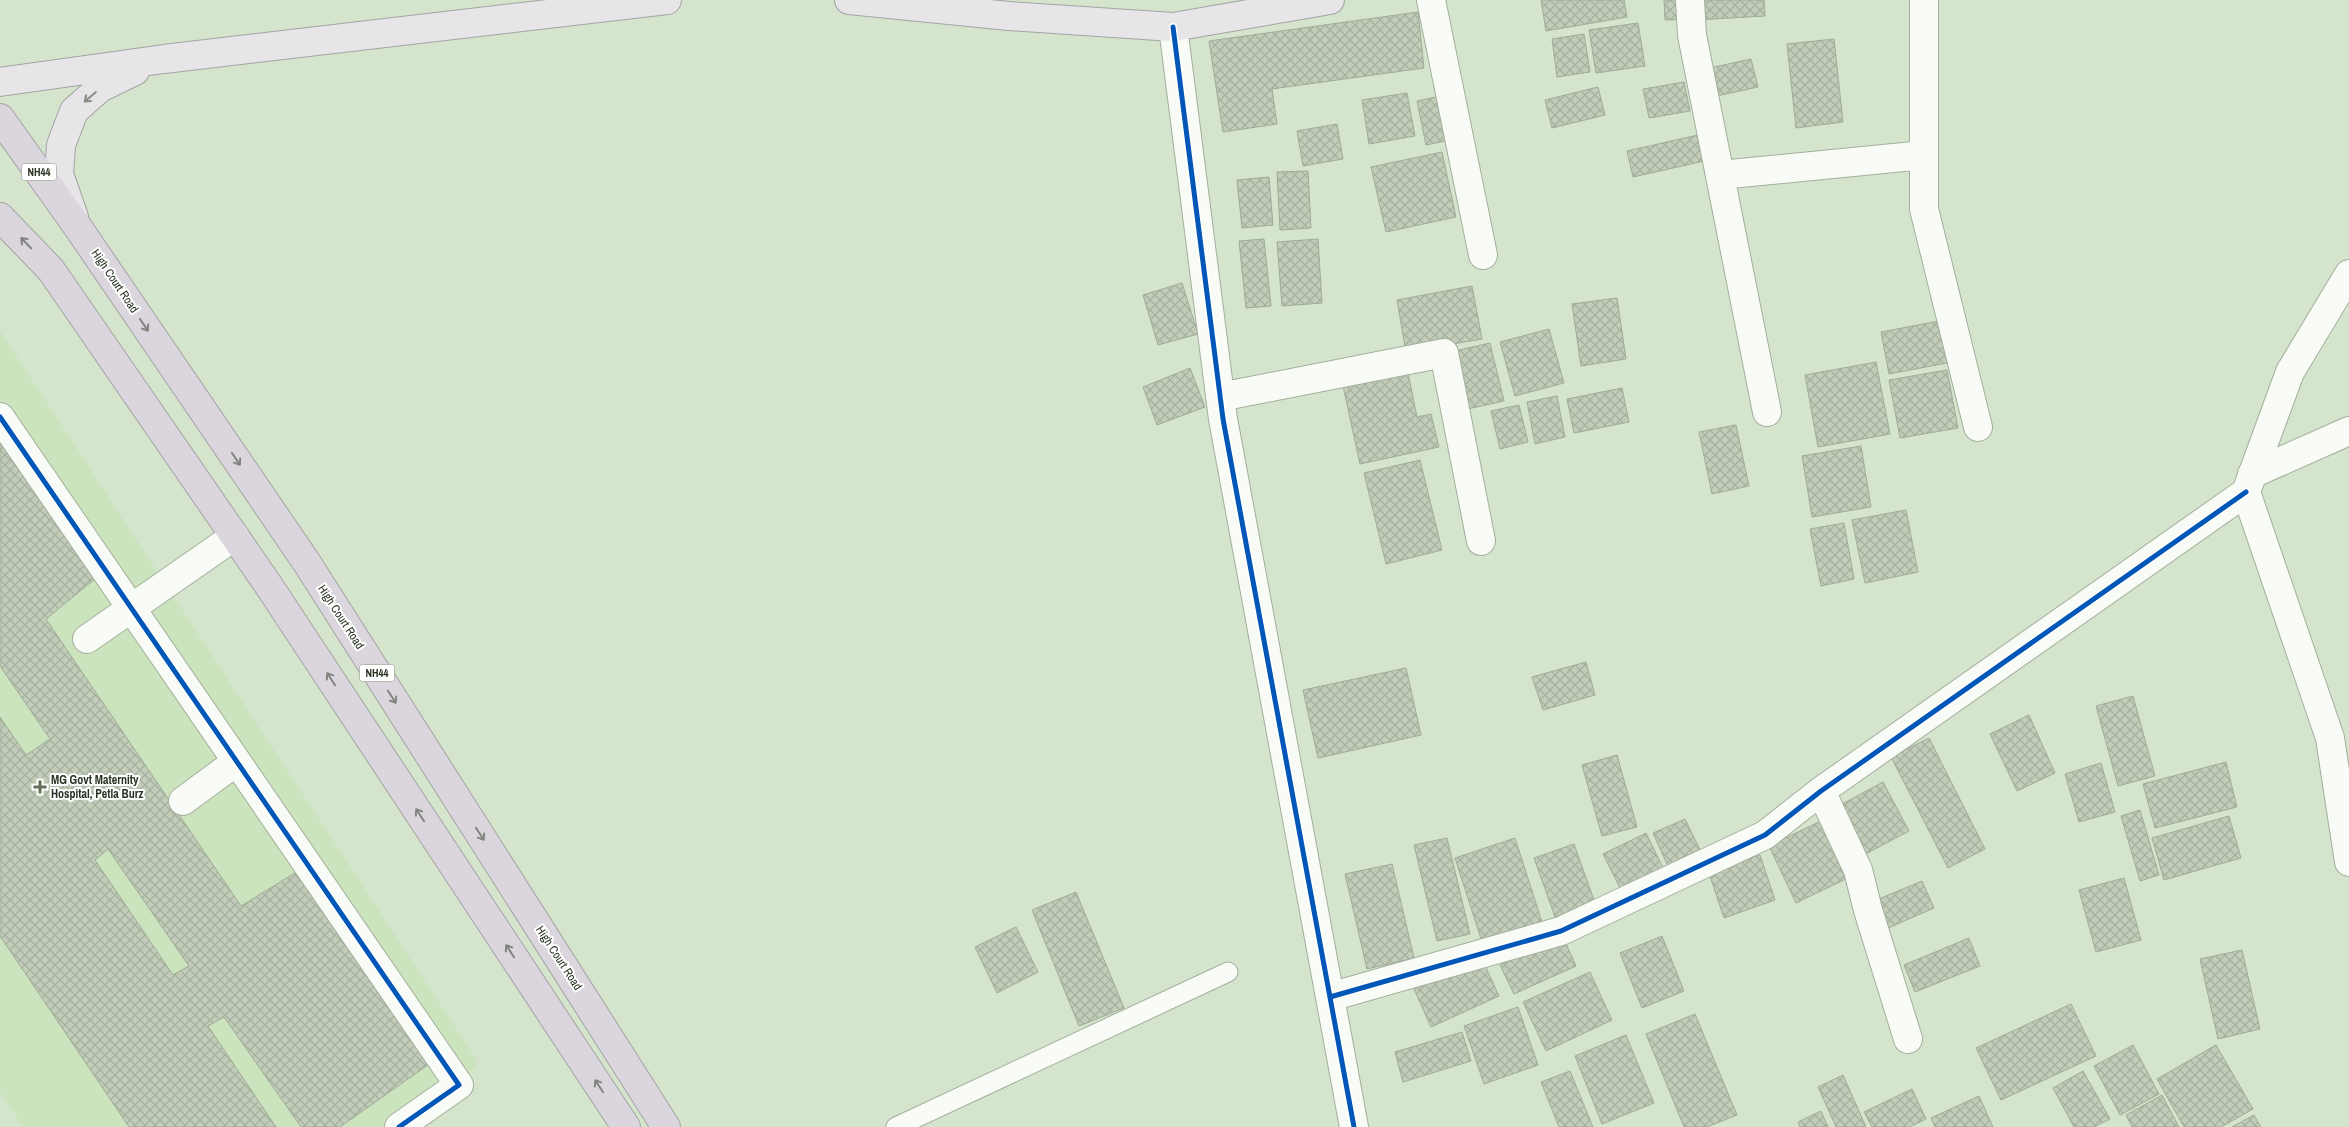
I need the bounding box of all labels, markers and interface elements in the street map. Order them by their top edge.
one-way arrow [84,91,97,102]
road number: NH44 [22,163,56,180]
one-way arrow [20,238,32,250]
street label: High Court Road [88,246,142,316]
one-way arrow [139,317,149,331]
one-way arrow [231,452,241,466]
street label: High Court Road [314,582,368,652]
road number: NH44 [360,664,394,681]
one-way arrow [326,673,336,687]
one-way arrow [387,690,398,704]
place label: MG Govt Maternity Hospital, Petla Burz [51,772,143,802]
marker: MG Govt Maternity Hospital, Petla Burz [33,780,47,794]
one-way arrow [415,808,426,822]
one-way arrow [474,827,485,841]
street label: High Court Road [532,923,586,993]
one-way arrow [505,944,515,958]
one-way arrow [594,1080,604,1094]

